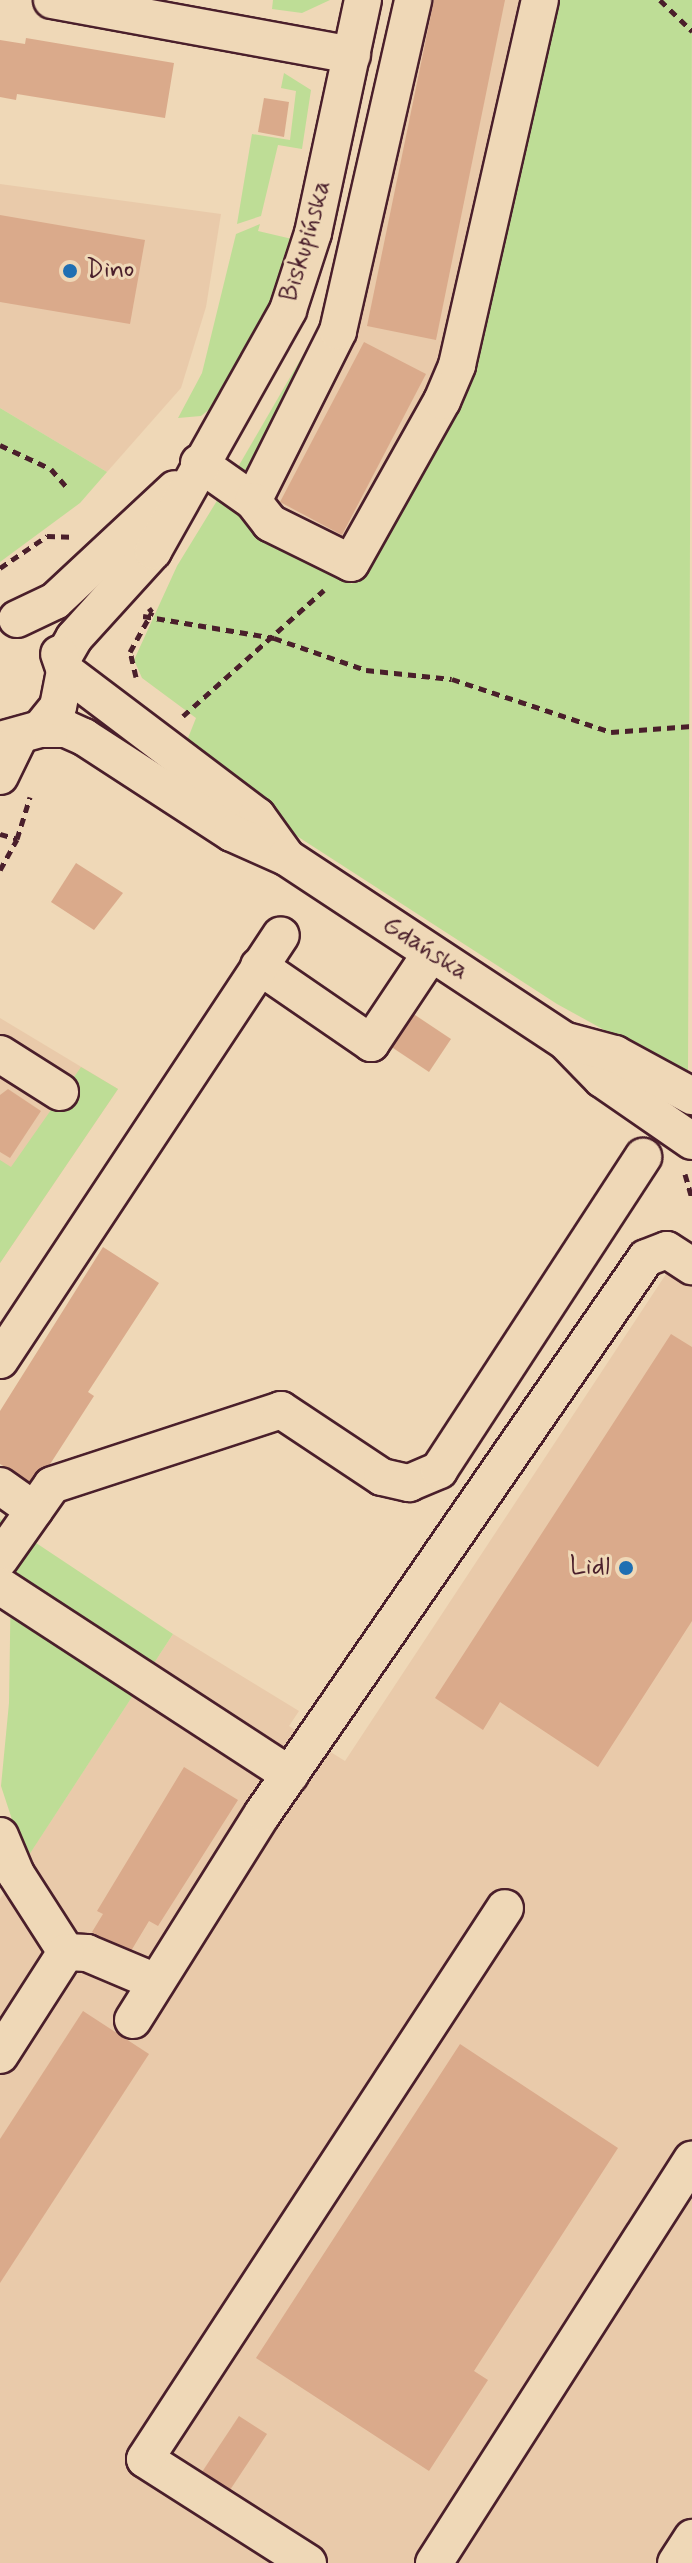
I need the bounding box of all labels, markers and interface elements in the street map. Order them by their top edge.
street label: Biskupińska [275,177,339,305]
place label: Dino [86,255,134,287]
marker: Dino [61,262,79,280]
street label: Gdańska [376,910,474,988]
place label: Lidl [570,1552,610,1584]
marker: Lidl [617,1559,635,1577]

